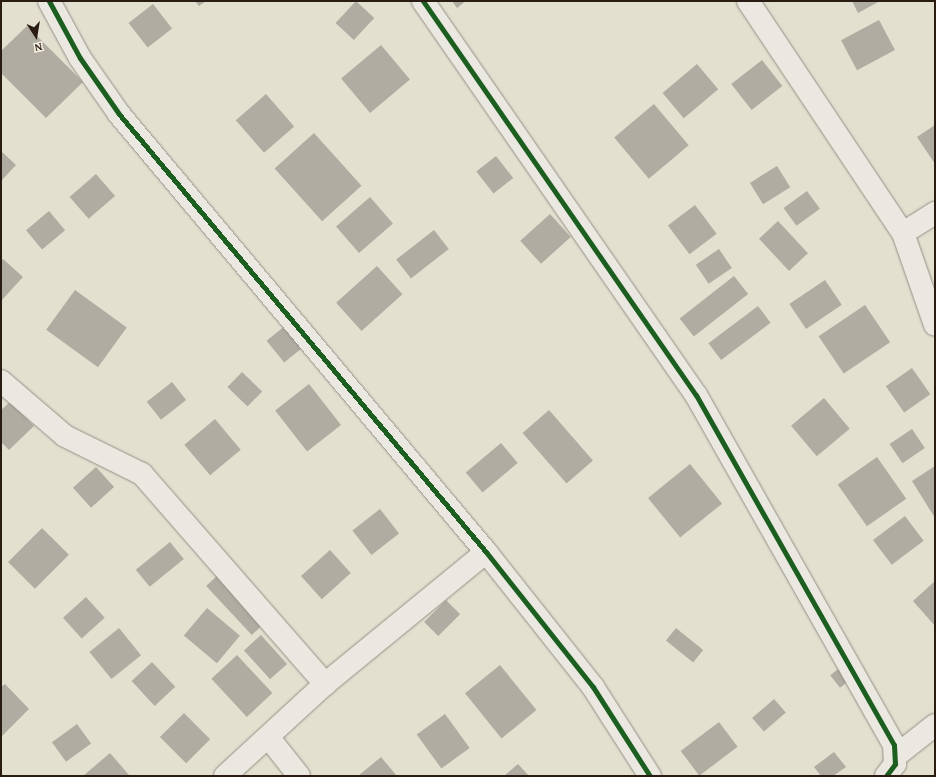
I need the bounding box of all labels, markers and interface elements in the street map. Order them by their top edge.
north arrow [16,16,56,56]
text: N [33,39,44,56]

